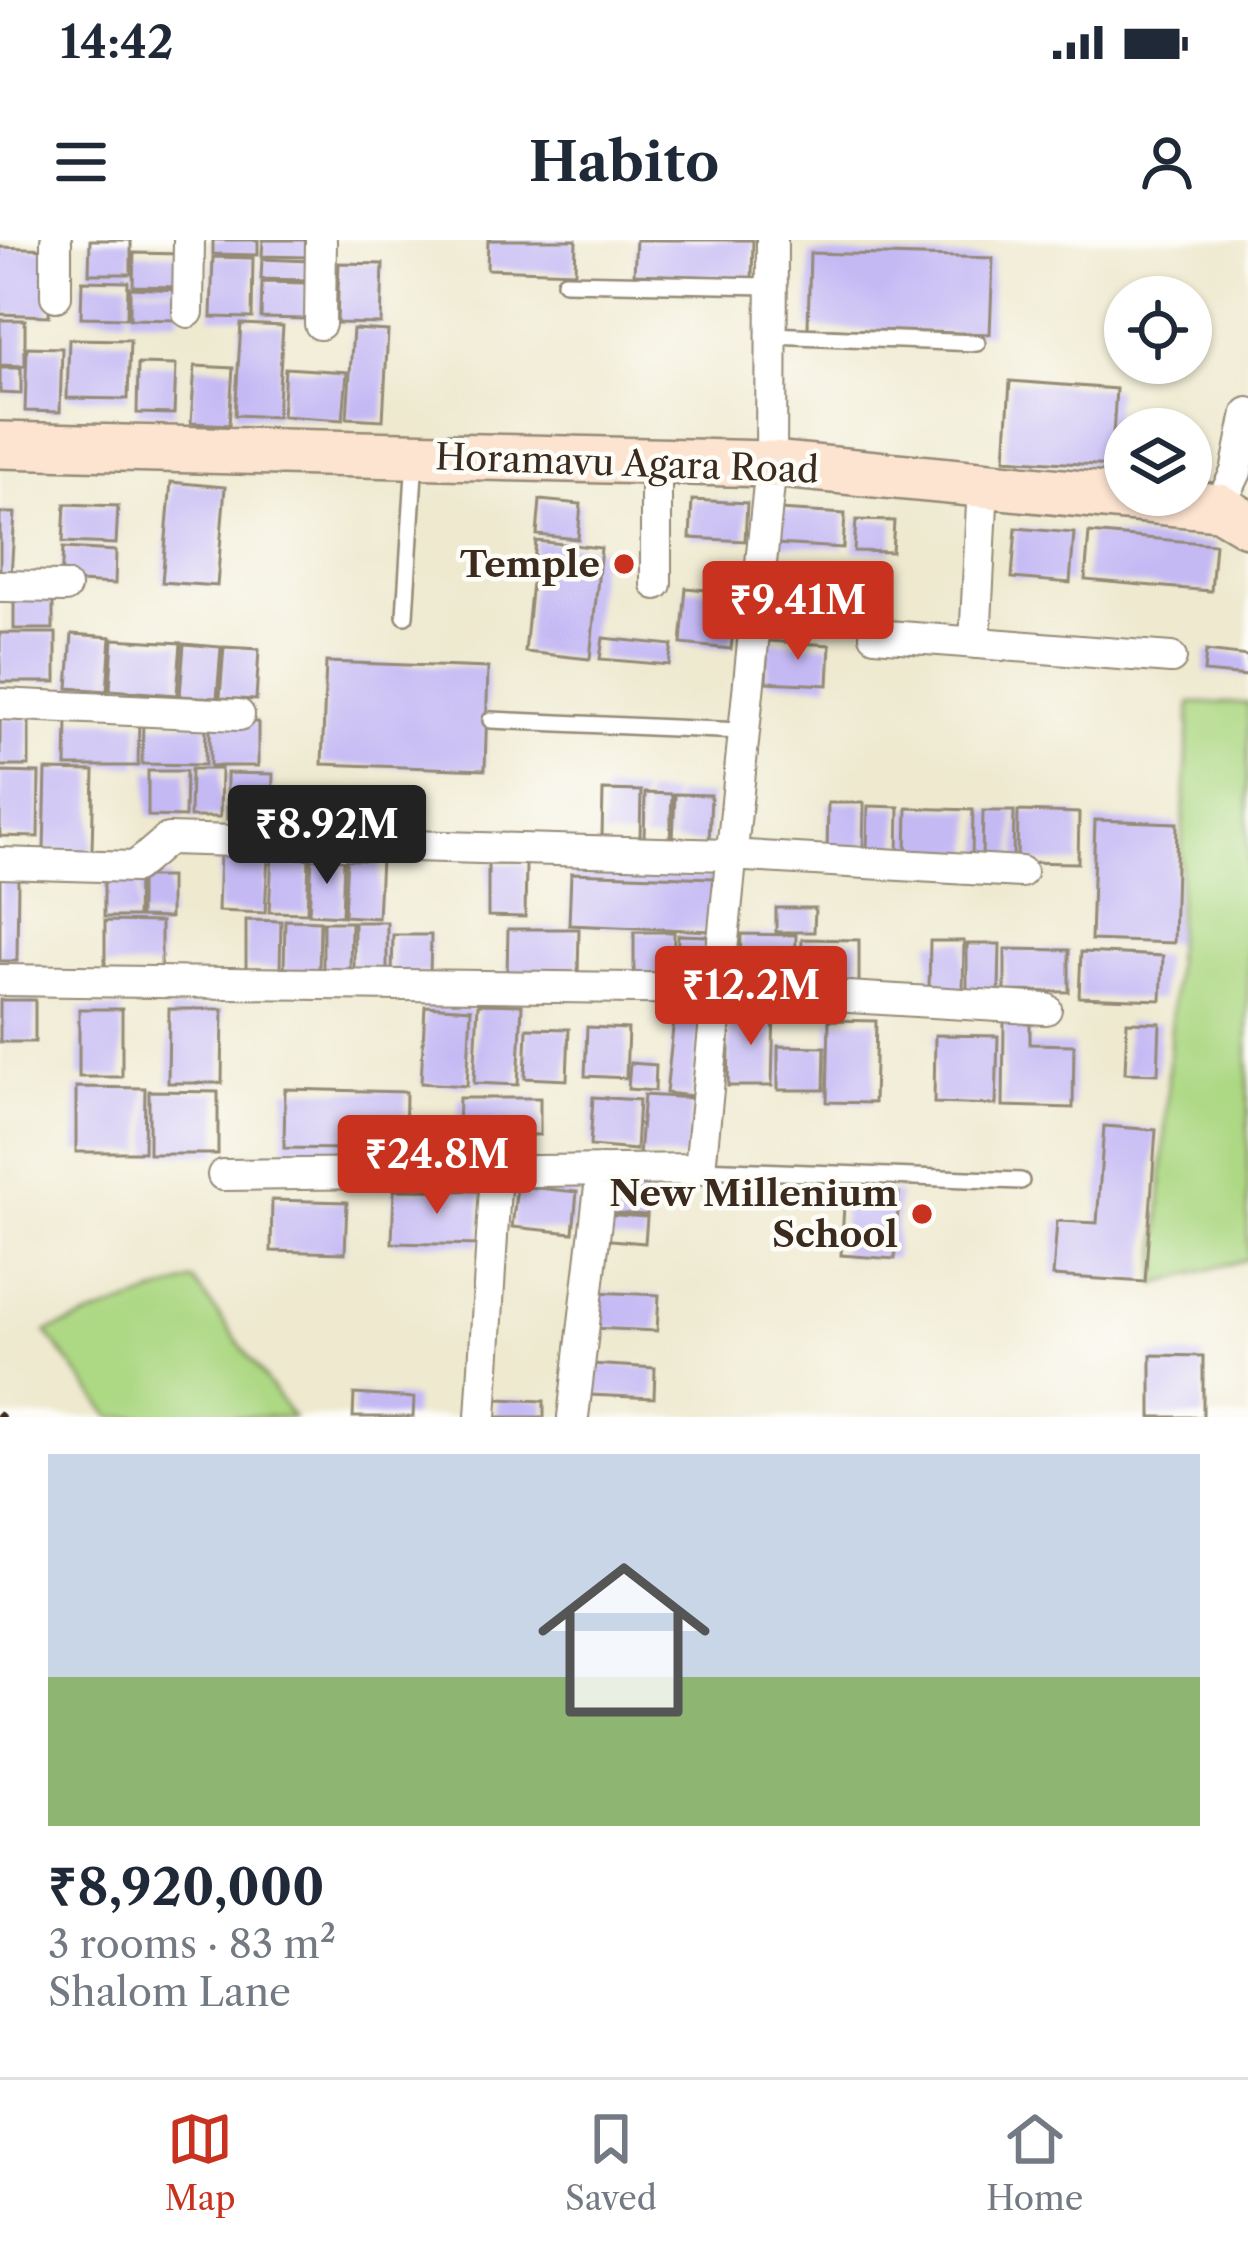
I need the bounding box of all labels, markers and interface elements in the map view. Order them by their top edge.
text: 14:42 [60,14,174,70]
icon: menu [48,129,114,195]
text: Habito [529,129,719,195]
icon: person [1134,129,1200,195]
map controls [1104,276,1212,516]
button: locate [1104,276,1212,384]
button: layers [1104,408,1212,516]
street label: Horamavu Agara Road [434,434,820,492]
place label: Temple [460,542,600,586]
marker: Temple [611,551,637,577]
pin: ₹9.41M [700,561,896,663]
text: ₹9.41M [730,576,866,624]
pin: ₹8.92M [229,785,425,887]
text: ₹8.92M [255,800,399,848]
pin: ₹12.2M [653,946,849,1048]
text: ₹12.2M [682,961,820,1009]
pin: ₹24.8M [339,1115,535,1217]
text: ₹24.8M [365,1130,509,1178]
place label: New Millenium School [609,1171,898,1256]
marker: New Millenium School [909,1201,935,1227]
icon: home [516,1532,732,1748]
text: ₹8,920,000 [48,1856,325,1918]
text: 3 rooms · 83 m² [48,1920,336,1968]
text: Shalom Lane [48,1968,291,2016]
tab: Map [165,2106,236,2219]
tab: Saved [565,2106,657,2219]
tab: Home [986,2106,1083,2219]

